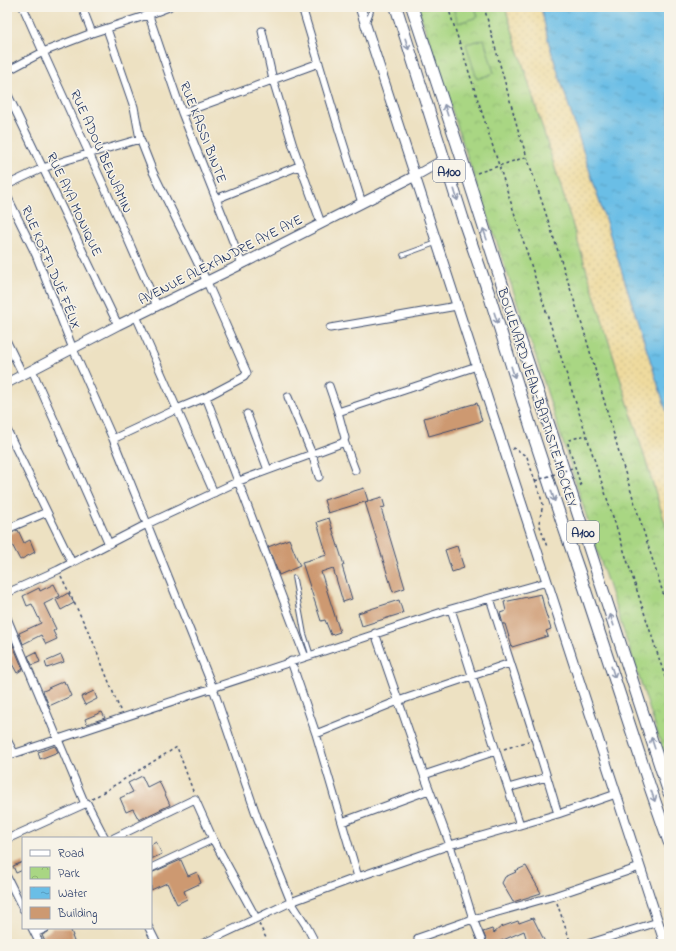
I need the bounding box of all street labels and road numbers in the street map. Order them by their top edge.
street label: RUE KASSI BINTE [174,79,232,186]
street label: RUE ADOU BENJAMIN [64,87,137,217]
street label: RUE AYA MONIQUE [40,149,107,260]
road number: A100 [433,160,465,182]
street label: RUE KOFFI DJÈ FÉLIX [15,203,86,333]
street label: AVENUE ALEXANDRE AYE AYE [135,210,307,311]
street label: BOULEVARD JEAN-BAPTISTE MOCKEY [491,284,582,510]
road number: A100 [567,521,599,543]

